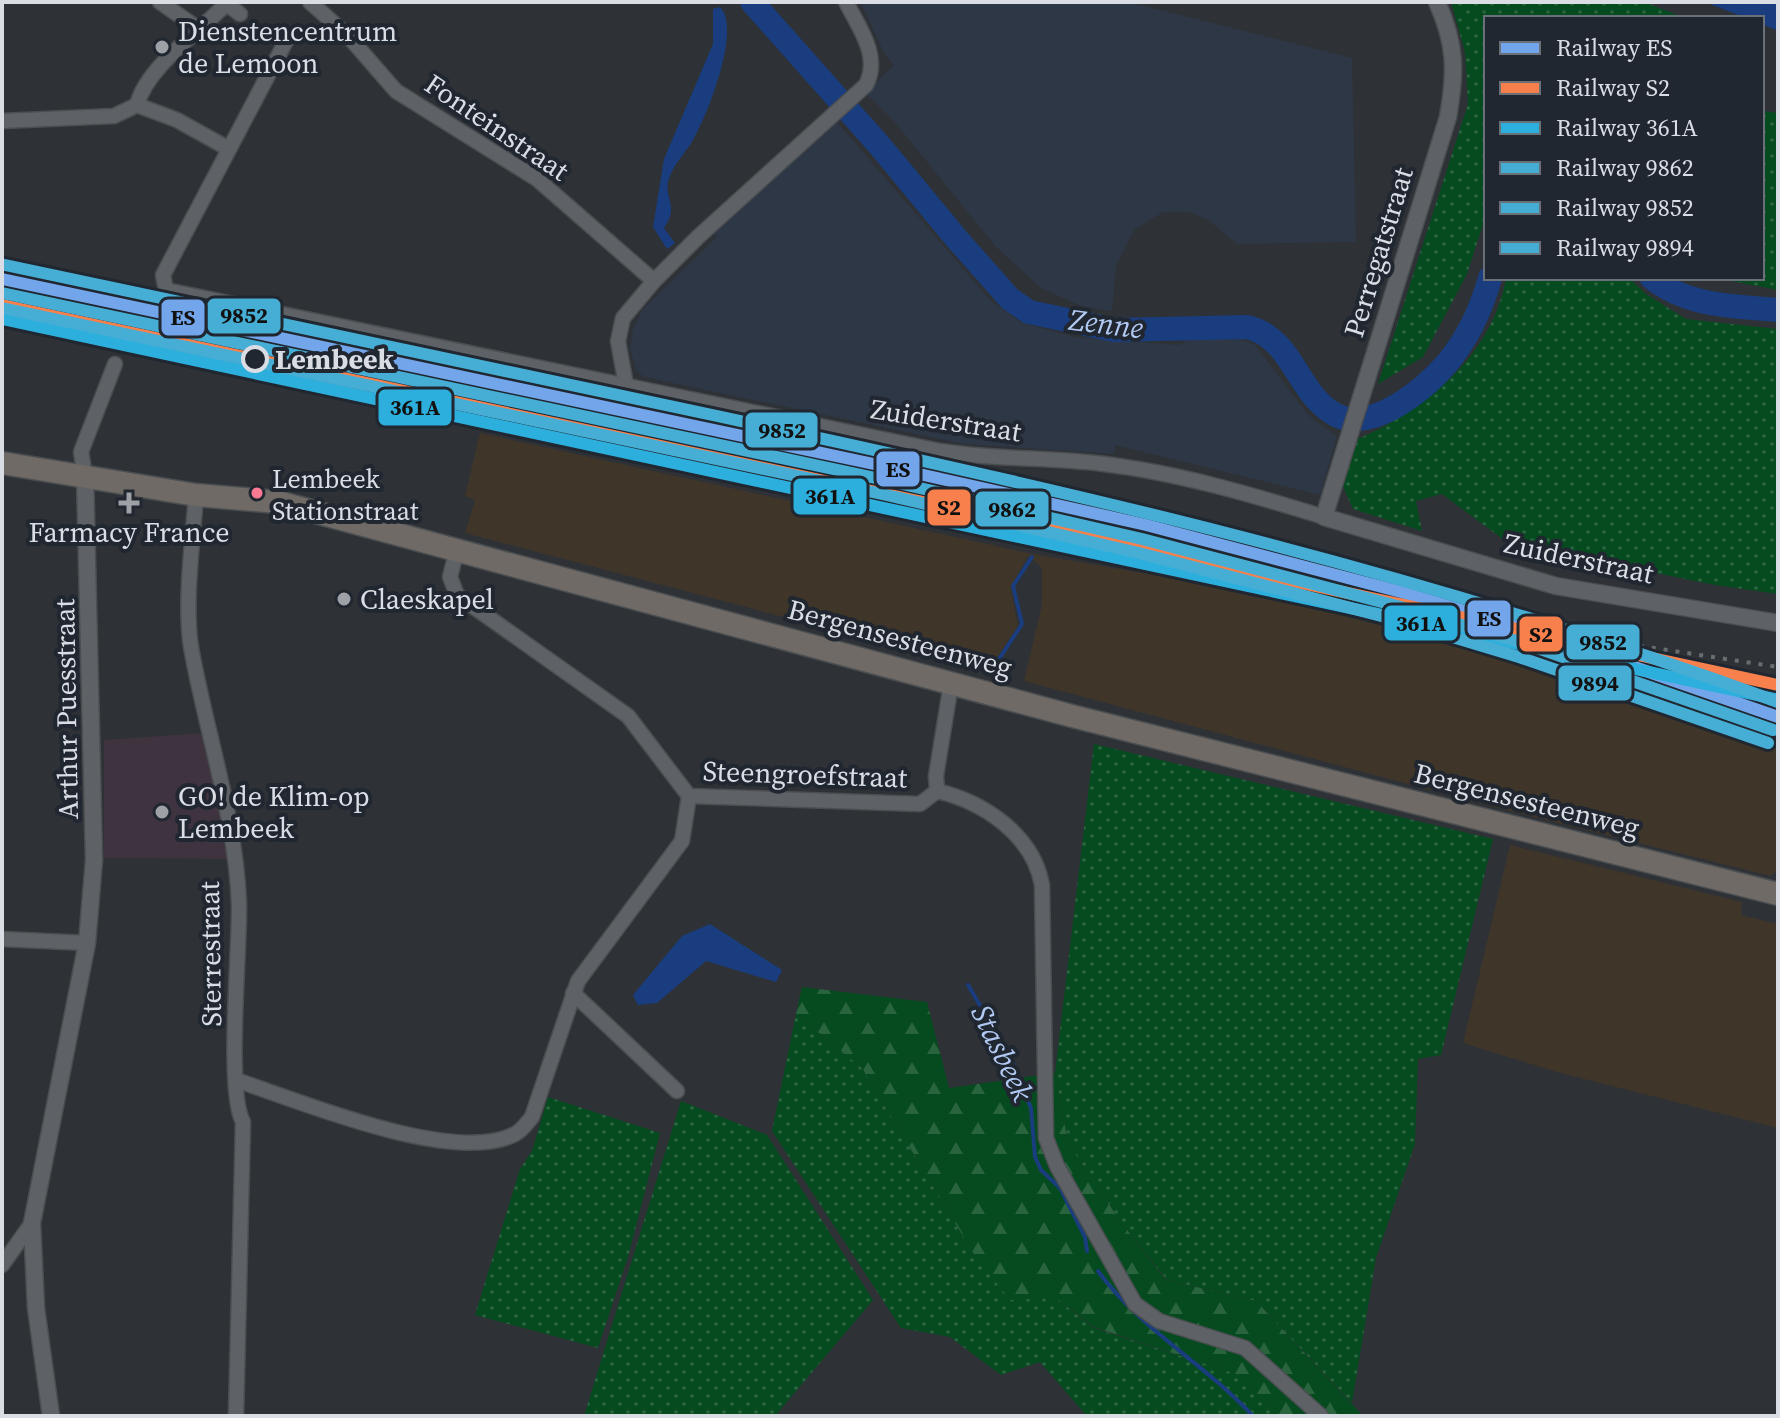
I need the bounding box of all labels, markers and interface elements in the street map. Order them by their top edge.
place label: Dienstencentrum de Lemoon [178,12,397,82]
legend [1484,16,1764,280]
text: Railway ES [1556,31,1672,64]
marker: Dienstencentrum de Lemoon [153,38,171,56]
street label: Fonteinstraat [417,65,577,190]
text: Railway S2 [1556,71,1670,104]
text: Railway 361A [1556,111,1698,144]
text: Railway 9862 [1556,151,1694,184]
street label: Perregatstraat [1334,162,1422,342]
text: Railway 9852 [1556,191,1694,224]
text: Railway 9894 [1556,231,1694,264]
line badge: 9852 [206,297,282,335]
line badge: ES [160,298,206,337]
water label: Zenne [1066,299,1145,348]
text: 9852 [220,300,268,330]
text: ES [171,302,196,332]
place label: Lembeek [275,340,394,378]
marker: Lembeek [242,346,268,372]
line badge: 361A [377,388,453,427]
street label: Zuiderstraat [868,389,1025,451]
text: 361A [390,392,440,422]
line badge: 9852 [744,411,819,449]
text: 9852 [758,415,806,445]
line badge: ES [875,450,921,488]
text: ES [886,454,911,484]
place label: Lembeek Stationstraat [272,461,419,529]
line badge: 361A [792,477,868,516]
text: 361A [805,481,855,511]
marker: Lembeek Stationstraat [249,485,265,501]
line badge: S2 [926,488,972,527]
line badge: 9862 [974,490,1050,528]
text: S2 [937,492,961,522]
marker: Farmacy France [120,494,138,512]
text: 9862 [988,494,1036,524]
place label: Farmacy France [28,513,230,551]
street label: Zuiderstraat [1501,524,1658,593]
place label: Claeskapel [360,580,494,618]
marker: Claeskapel [335,590,353,608]
street label: Bergensesteenweg [784,590,1016,686]
street label: Arthur Puesstraat [45,597,87,820]
line badge: ES [1466,599,1512,638]
text: ES [1477,603,1502,633]
line badge: 361A [1383,604,1459,642]
text: 361A [1396,608,1446,638]
line badge: S2 [1518,615,1564,653]
text: S2 [1529,619,1553,649]
line badge: 9852 [1565,623,1641,661]
text: 9852 [1579,627,1627,657]
line badge: 9894 [1557,664,1633,702]
text: 9894 [1571,668,1619,698]
street label: Steengroefstraat [702,751,909,797]
street label: Bergensesteenweg [1410,754,1644,846]
place label: GO! de Klim-op Lembeek [178,777,370,847]
marker: GO! de Klim-op Lembeek [153,803,171,821]
street label: Sterrestraat [190,880,230,1027]
water label: Stasbeek [961,997,1044,1109]

